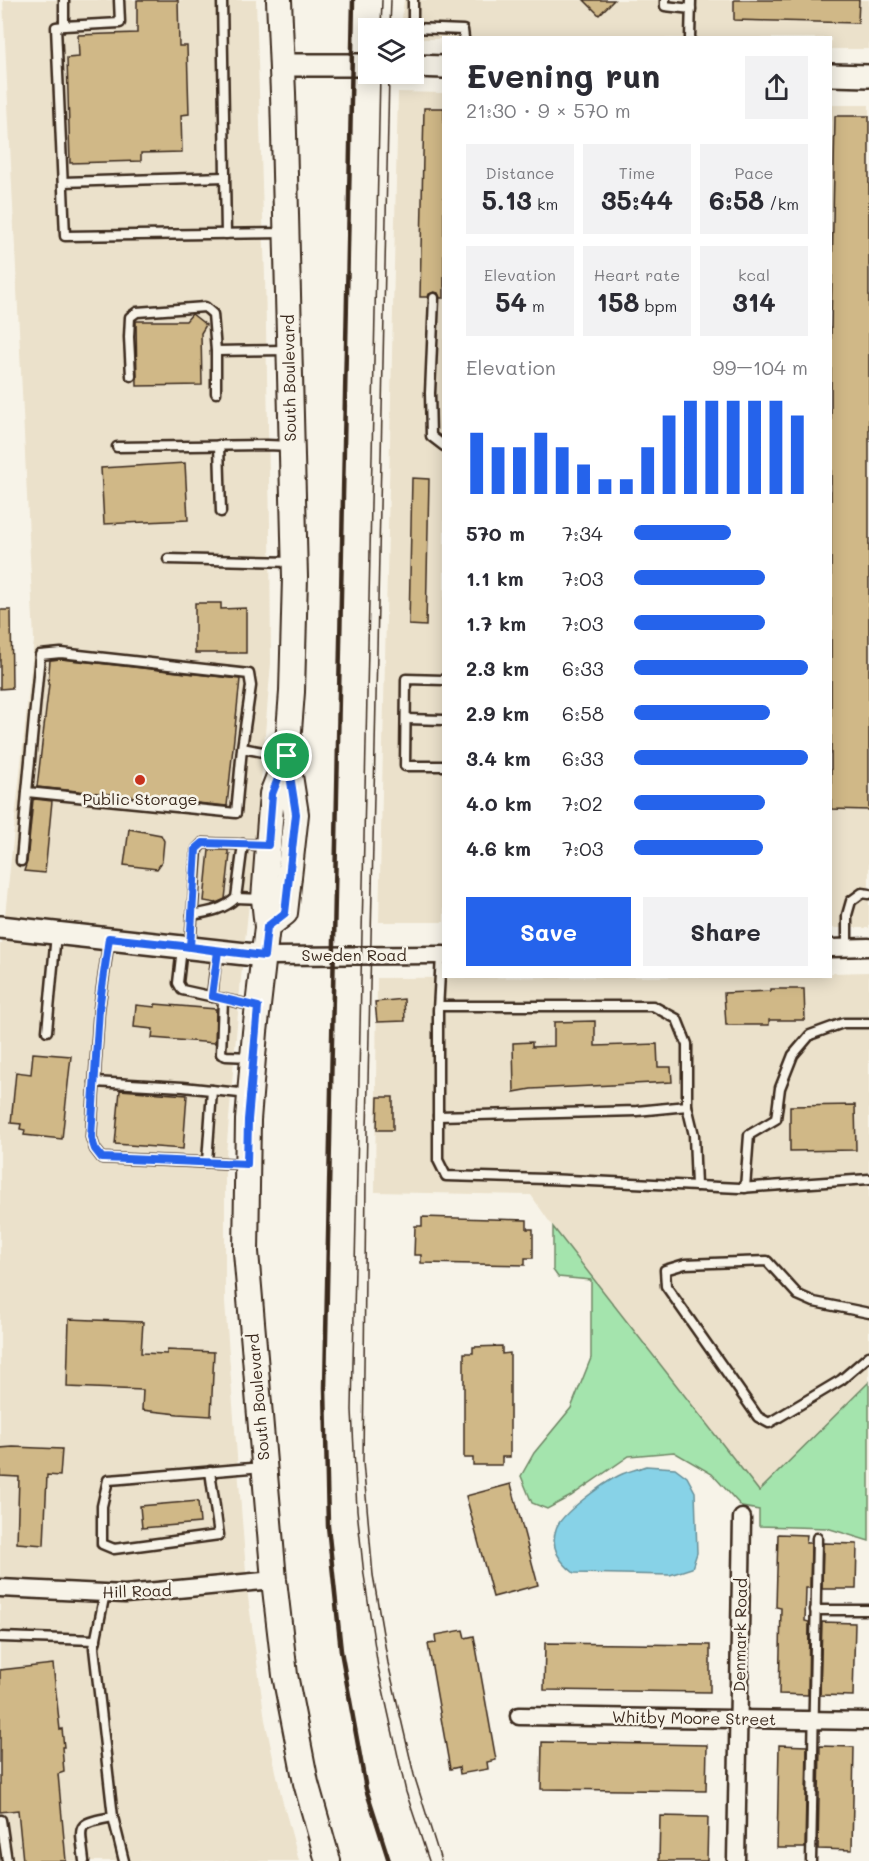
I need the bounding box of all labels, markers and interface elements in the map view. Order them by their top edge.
map controls [358,18,424,84]
button: layers [358,18,424,84]
text: Evening run [466,53,660,96]
button: share [745,56,808,119]
text: 21:30 · 9 × 570 m [466,97,631,123]
text: Distance [486,162,554,183]
text: Time [619,162,655,183]
text: Pace [734,162,774,183]
text: 5.13 [482,183,532,217]
text: 35:44 [601,183,673,217]
text: 6:58 [709,183,764,217]
text: km [532,193,558,214]
text: /km [764,193,799,214]
text: Elevation [484,264,556,285]
text: Heart rate [594,264,680,285]
text: kcal [738,264,770,285]
text: 54 [495,285,527,319]
text: 158 [597,285,639,319]
text: 314 [732,285,776,319]
text: m [527,295,545,316]
text: bpm [639,295,677,316]
street label: South Boulevard [277,314,300,442]
text: Elevation [466,354,556,380]
text: 99–104 m [713,354,808,380]
text: 570 m [466,520,525,546]
text: 7:34 [562,520,603,546]
text: 1.1 km [466,565,524,591]
text: 7:03 [562,565,603,591]
text: 1.7 km [466,610,526,636]
text: 7:03 [562,610,603,636]
text: 2.3 km [466,655,529,681]
text: 6:33 [562,655,604,681]
text: 2.9 km [466,700,529,726]
text: 6:58 [562,700,604,726]
pin [261,730,312,781]
icon: arrive [270,739,303,772]
text: 3.4 km [466,745,531,771]
text: 6:33 [562,745,604,771]
marker: Public Storage [133,773,147,787]
place label: Public Storage [83,788,197,809]
text: 4.0 km [466,790,532,816]
text: 7:02 [562,790,603,816]
text: 4.6 km [466,835,531,861]
text: 7:03 [562,835,603,861]
button: Save [466,897,631,966]
button: Share [643,897,808,966]
street label: Sweden Road [301,944,407,965]
street label: South Boulevard [242,1333,274,1461]
street label: Denmark Road [728,1578,751,1692]
street label: Hill Road [102,1579,172,1602]
street label: Whitby Moore Street [612,1706,776,1729]

